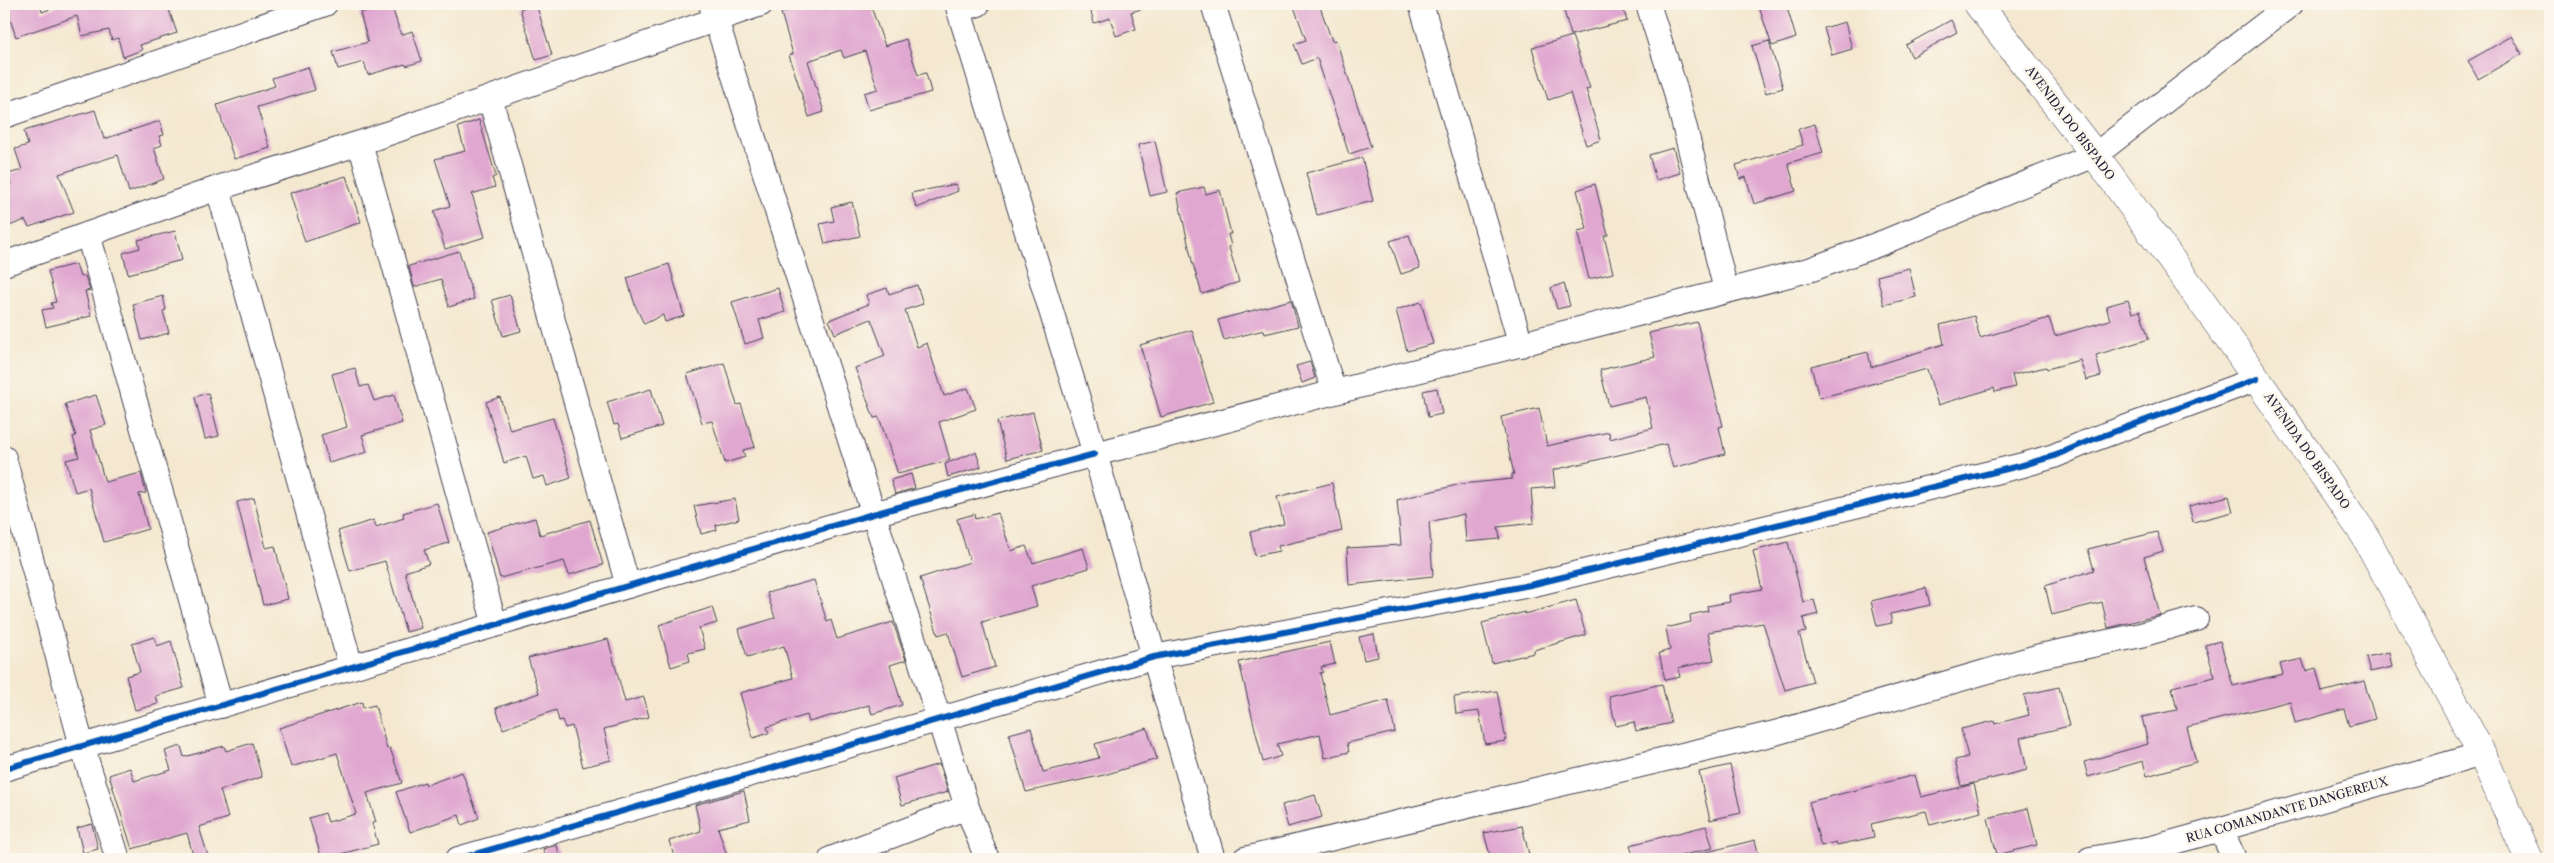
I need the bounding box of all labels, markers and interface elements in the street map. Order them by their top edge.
street label: AVENIDA DO BISPADO [2022,62,2118,183]
street label: AVENIDA DO BISPADO [2261,389,2353,512]
street label: RUA COMANDANTE DANGEREUX [2184,773,2390,846]

